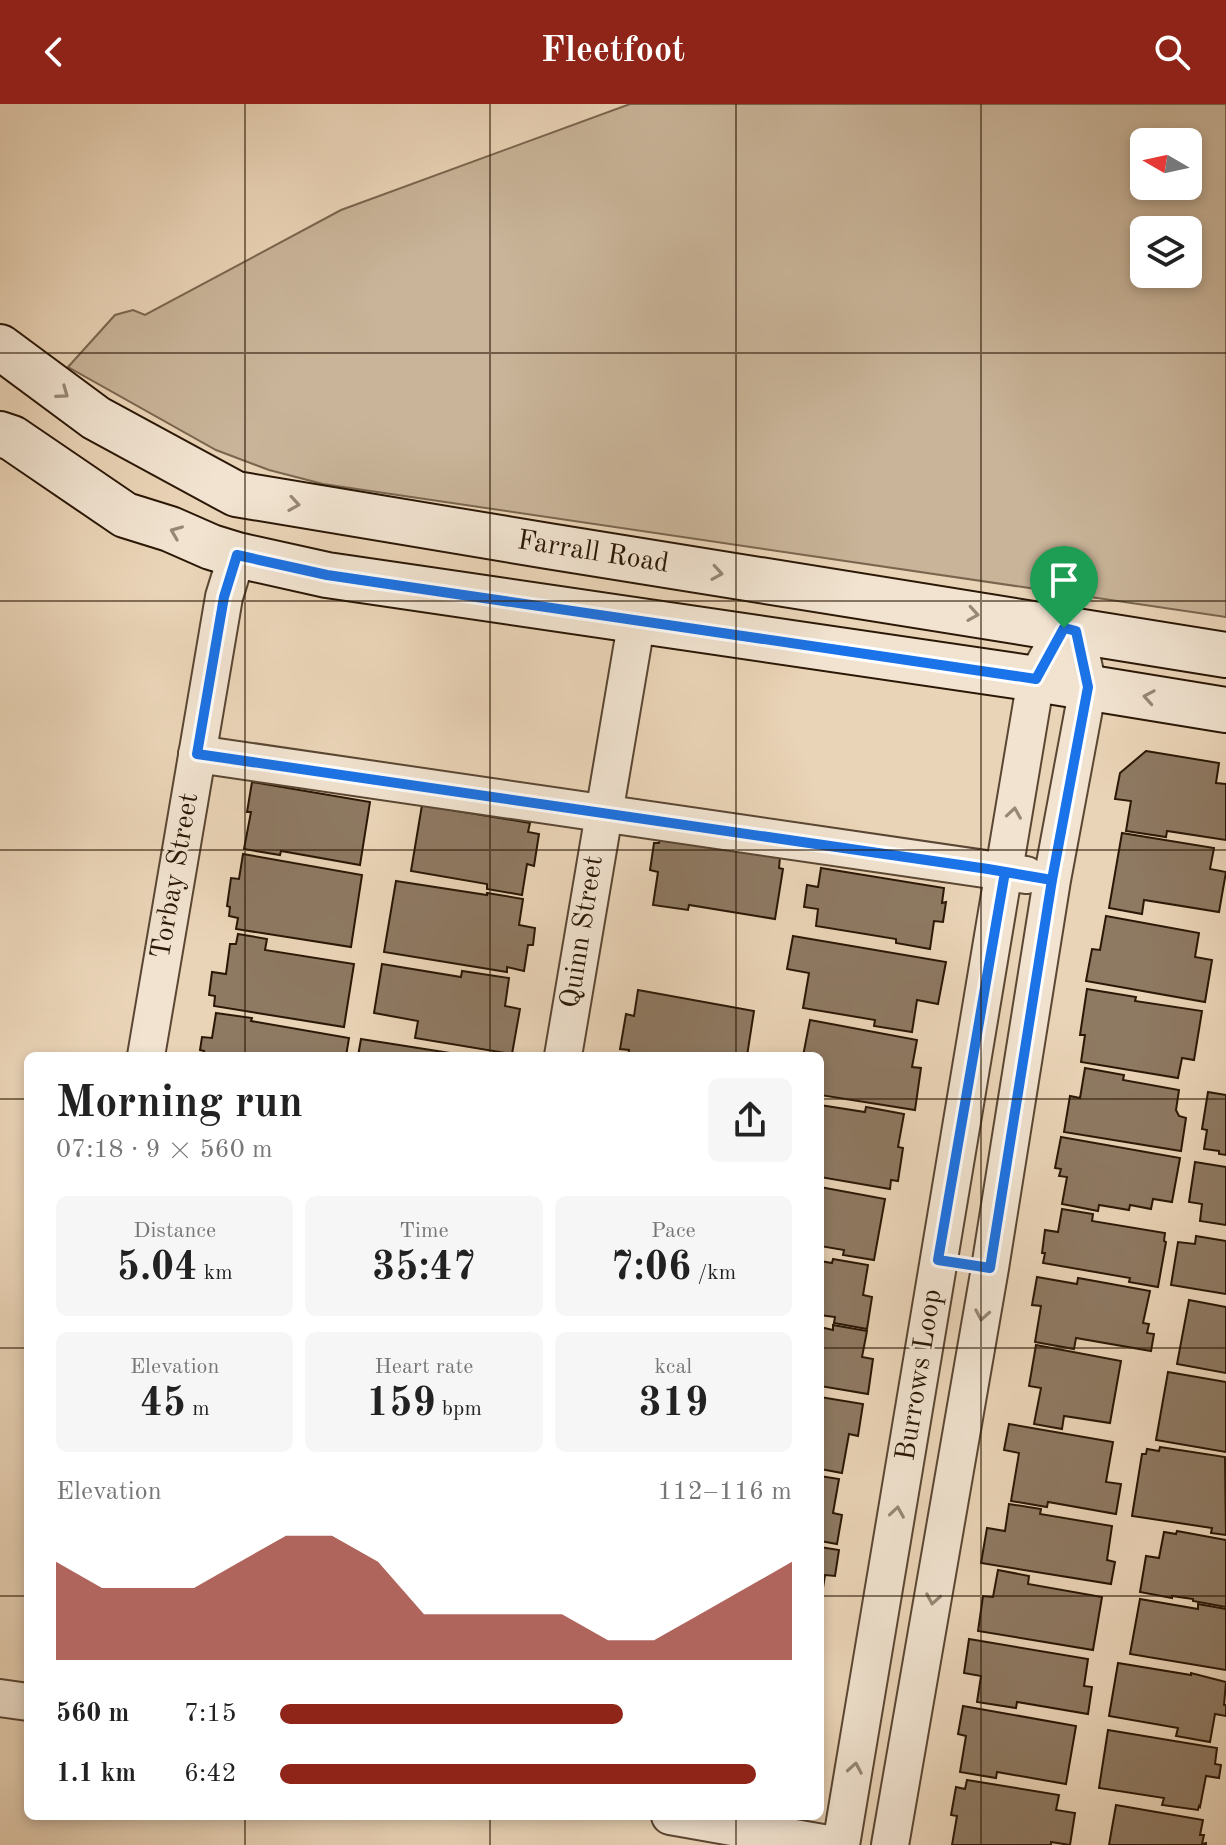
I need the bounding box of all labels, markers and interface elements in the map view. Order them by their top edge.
icon: back [32,30,76,74]
icon: search [1150,30,1194,74]
text: Fleetfoot [541,34,685,70]
north arrow [1130,128,1202,200]
map controls [1130,128,1202,288]
button: layers [1130,216,1202,288]
one-way arrow [54,383,69,398]
one-way arrow [288,495,301,512]
one-way arrow [170,526,184,542]
street label: Farrall Road [515,527,671,579]
pin [1030,546,1098,628]
icon: arrive [1042,558,1086,602]
one-way arrow [710,564,724,581]
one-way arrow [967,605,980,622]
one-way arrow [1142,690,1156,707]
street label: Torbay Street [148,791,204,961]
one-way arrow [1005,807,1022,820]
street label: Quinn Street [557,854,609,1010]
button: share [708,1078,792,1162]
text: Morning run [56,1082,303,1126]
text: 07:18 · 9 × 560 m [56,1137,273,1163]
text: Distance [133,1220,216,1242]
text: Time [399,1220,449,1242]
text: Pace [651,1220,696,1242]
text: 5.04 [117,1249,198,1289]
text: 35:47 [372,1249,476,1289]
text: 7:06 [610,1249,691,1289]
text: km [198,1262,233,1284]
text: /km [691,1262,736,1284]
street label: Burrows Loop [893,1287,947,1463]
one-way arrow [974,1308,991,1322]
text: Elevation [130,1356,219,1378]
text: Heart rate [375,1356,473,1378]
text: kcal [654,1356,692,1378]
text: 45 [140,1385,186,1425]
text: 159 [366,1385,436,1425]
text: 319 [639,1385,708,1425]
text: m [186,1398,210,1420]
text: bpm [436,1398,482,1420]
text: Elevation [56,1479,162,1505]
text: 112–116 m [657,1479,792,1505]
one-way arrow [888,1505,905,1518]
one-way arrow [926,1592,943,1606]
text: 560 m [56,1701,129,1727]
text: 7:15 [184,1701,237,1727]
text: 1.1 km [56,1761,136,1787]
text: 6:42 [184,1761,237,1787]
one-way arrow [845,1761,862,1775]

